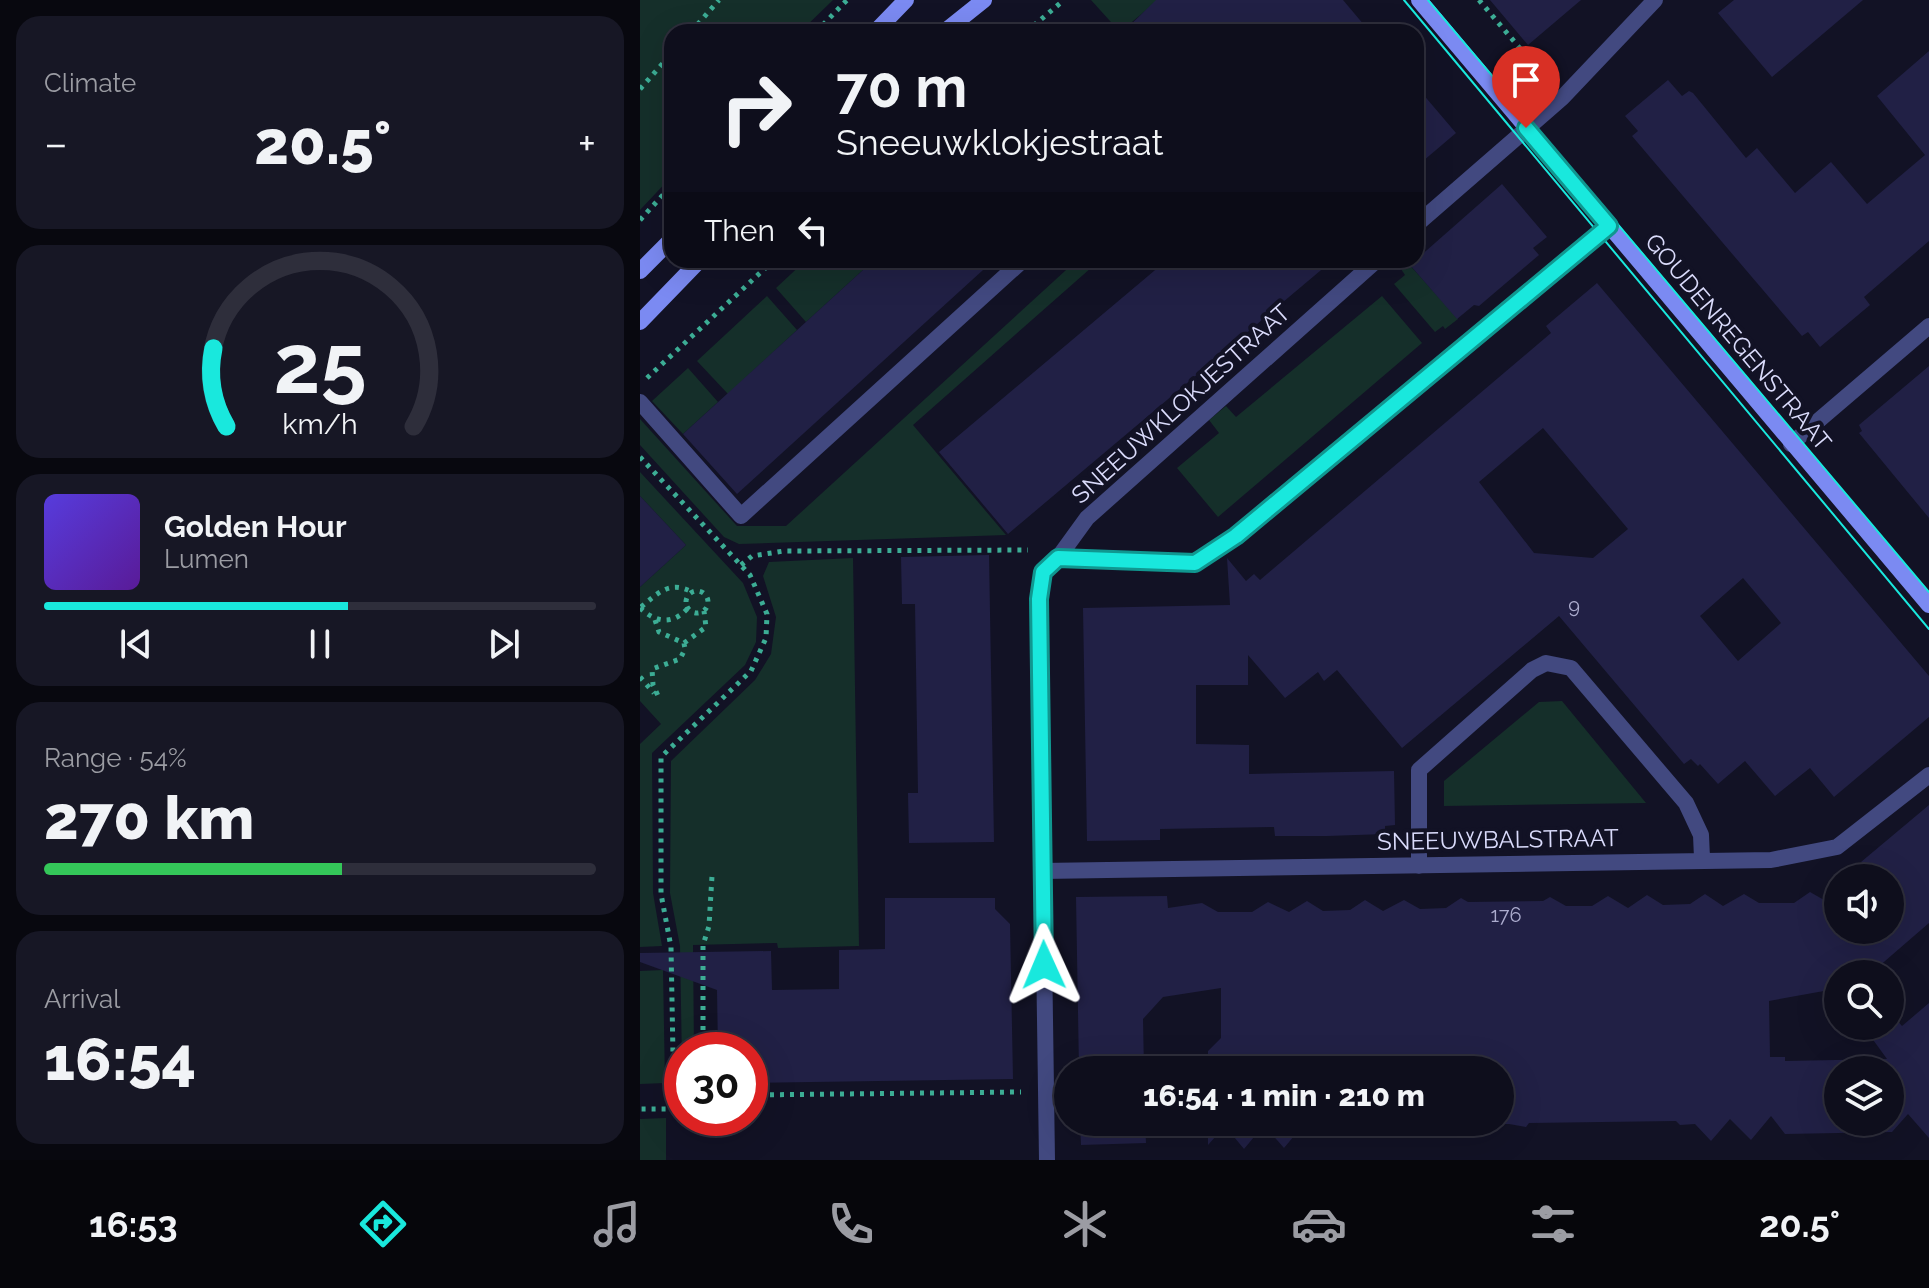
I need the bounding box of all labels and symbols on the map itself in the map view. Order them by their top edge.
pin [1492,46,1560,128]
street label: GOUDENREGENSTRAAT [1639,227,1838,456]
street label: SNEEUWKLOKJESTRAAT [1065,298,1296,509]
house number: 9 [1568,594,1580,618]
street label: SNEEUWBALSTRAAT [1377,823,1619,856]
house number: 176 [1490,903,1522,927]
position arrow [1002,923,1086,1007]
speed limit sign: 30 [664,1032,768,1136]

